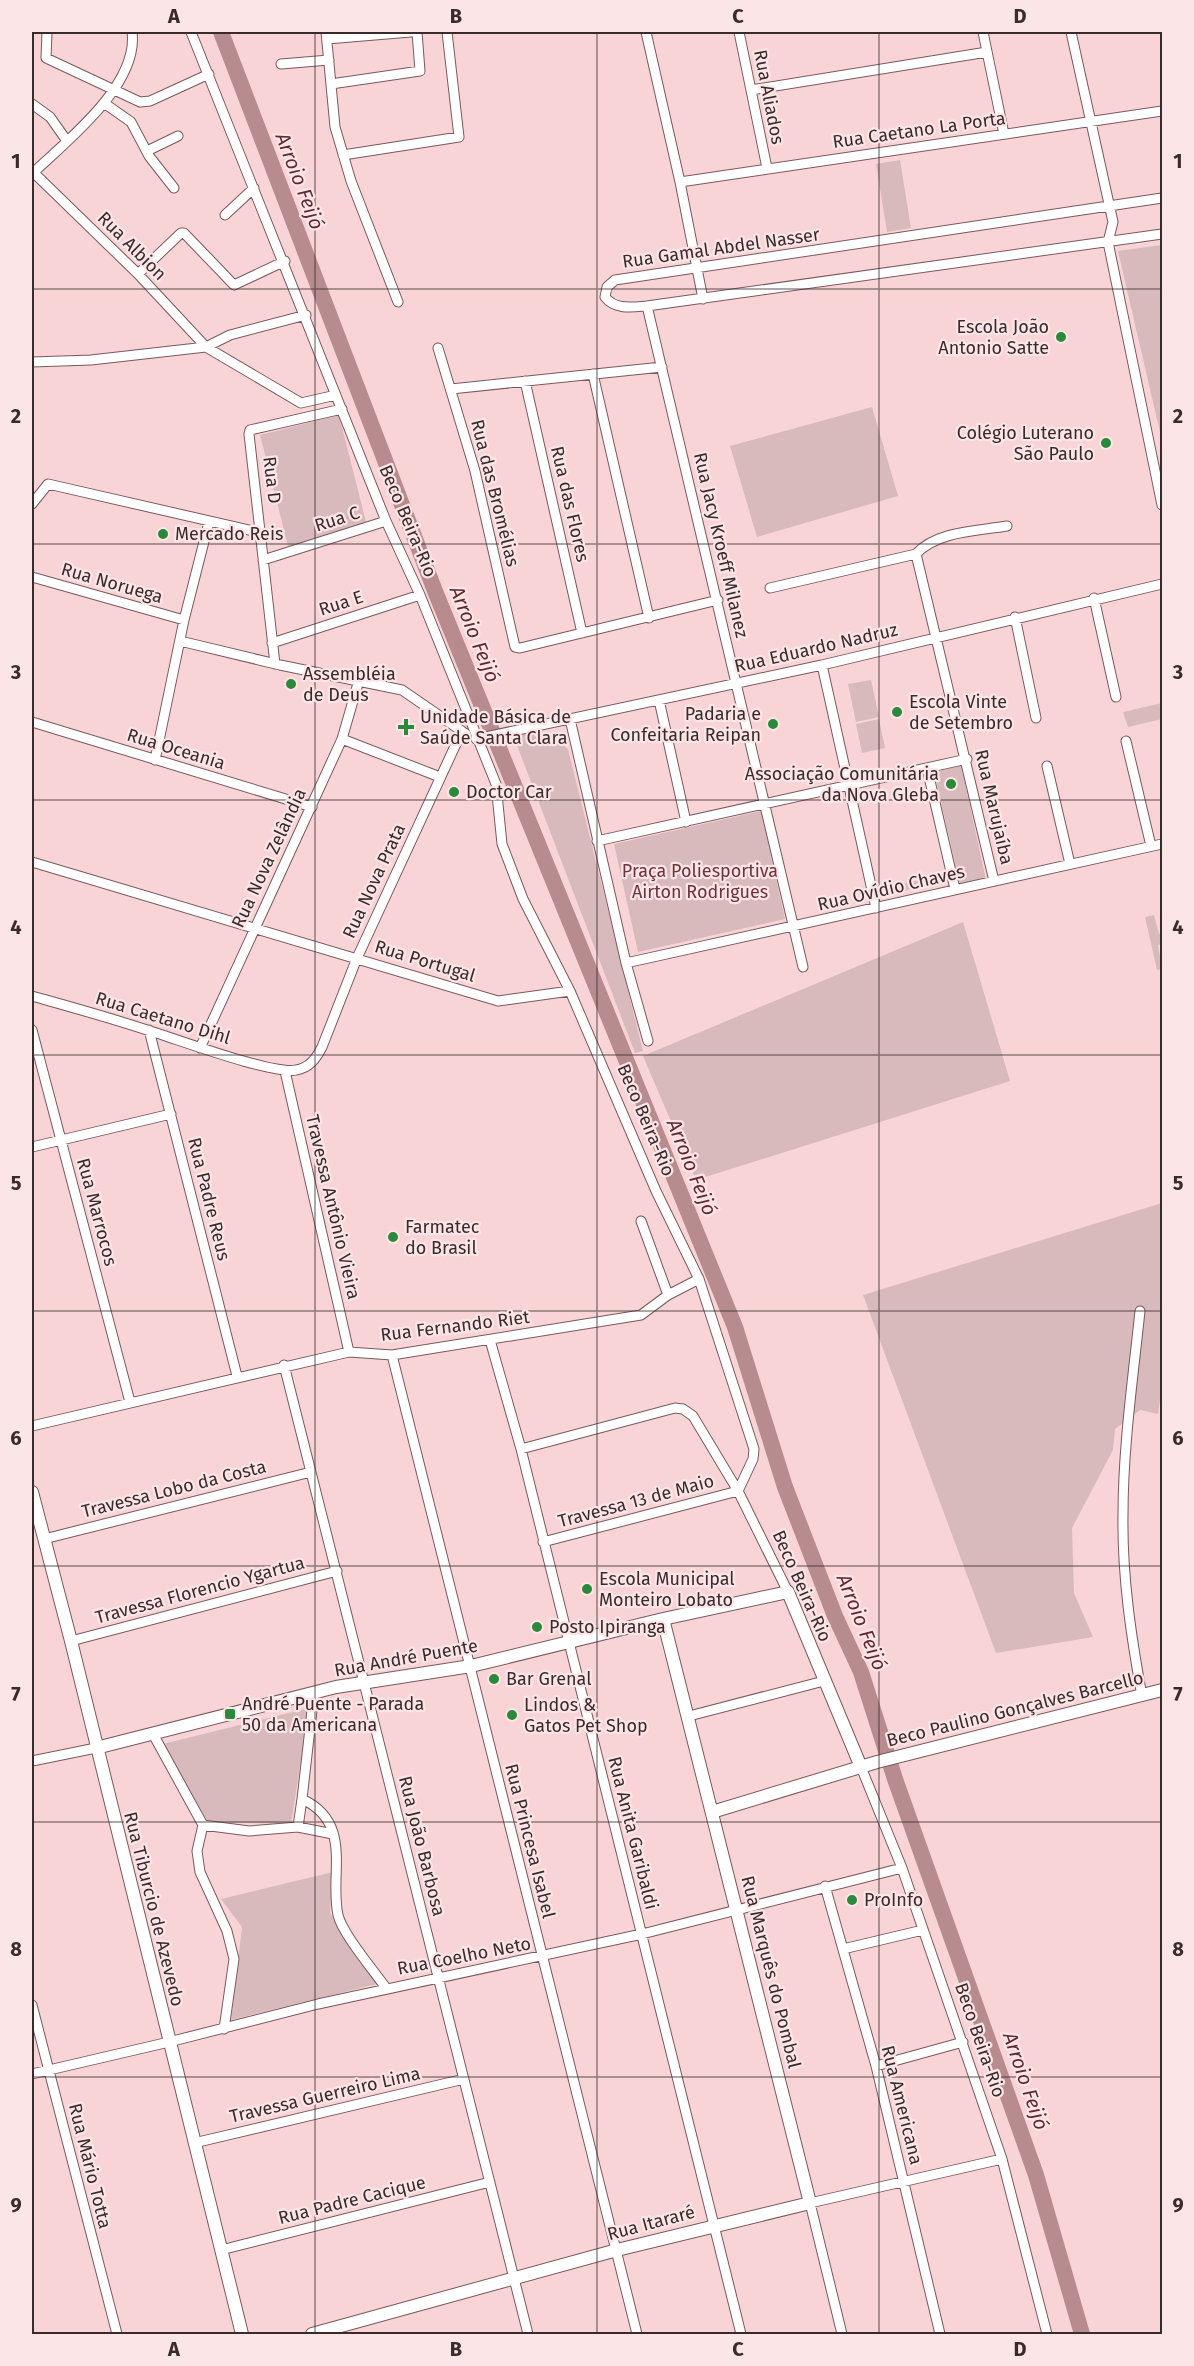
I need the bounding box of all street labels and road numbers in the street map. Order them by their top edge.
street label: Rua Aliados [749,48,789,146]
street label: Rua Caetano La Porta [831,107,1007,153]
street label: Rua Albion [93,207,171,285]
street label: Rua Gamal Abdel Nasser [621,223,821,273]
street label: Rua das Bromélias [466,417,524,569]
street label: Rua das Flores [546,444,594,564]
street label: Rua Jacy Kroeff Milanez [689,450,753,640]
street label: Rua D [258,455,286,505]
street label: Beco Beira-Rio [374,462,442,580]
street label: Rua C [312,501,362,537]
street label: Rua Noruega [59,558,165,608]
street label: Rua E [316,585,366,621]
street label: Rua Eduardo Nadruz [732,618,900,677]
street label: Rua Oceania [124,724,228,774]
street label: Rua Marujaíba [970,747,1018,867]
street label: Rua Nova Zelândia [227,785,311,931]
street label: Rua Nova Prata [338,820,410,942]
street label: Rua Ovídio Chaves [815,860,967,916]
street label: Rua Portugal [372,935,478,987]
street label: Rua Caetano Dihl [93,987,233,1049]
street label: Beco Beira-Rio [612,1061,680,1179]
street label: Travessa Antônio Vieira [301,1113,365,1301]
street label: Rua Padre Reus [183,1135,235,1263]
street label: Rua Marrocos [72,1156,122,1268]
street label: Rua Fernando Riet [379,1306,531,1346]
street label: Travessa Lobo da Costa [79,1455,269,1523]
street label: Travessa 13 de Maio [556,1470,716,1532]
street label: Beco Beira-Rio [768,1527,836,1645]
street label: Travessa Florencio Ygartua [93,1551,307,1629]
street label: Rua André Puente [332,1635,480,1681]
street label: Beco Paulino Gonçalves Barcello [884,1666,1146,1752]
street label: Rua Anita Garibaldi [603,1754,663,1912]
street label: Rua Princesa Isabel [500,1761,560,1921]
street label: Rua João Barbosa [394,1774,450,1918]
street label: Rua Tiburcio de Azevedo [119,1809,189,2009]
street label: Rua Marquês do Pombal [736,1873,806,2071]
street label: Rua Coelho Neto [395,1932,533,1980]
street label: Beco Beira-Rio [950,1980,1010,2100]
street label: Rua Americana [877,2043,927,2167]
street label: Travessa Guerreiro Lima [228,2062,422,2128]
street label: Rua Mário Totta [64,2101,116,2231]
street label: Rua Padre Cacique [276,2171,428,2229]
street label: Rua Itararé [605,2201,697,2245]

